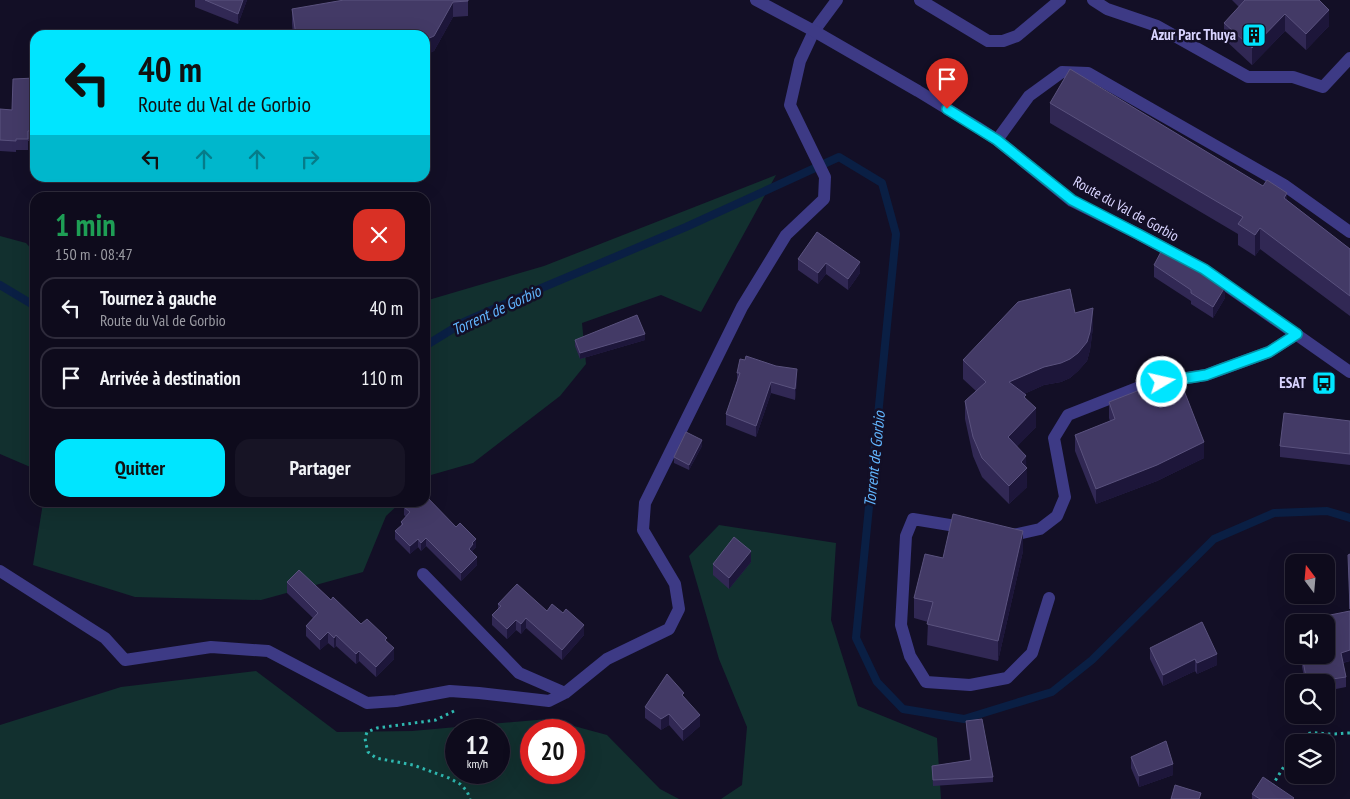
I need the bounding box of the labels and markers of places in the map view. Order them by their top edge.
building icon: Azur Parc Thuya [1241,22,1267,48]
place label: Azur Parc Thuya [1150,25,1236,44]
pin [926,58,968,109]
bus stop icon: ESAT [1311,370,1337,396]
place label: ESAT [1279,373,1306,392]

